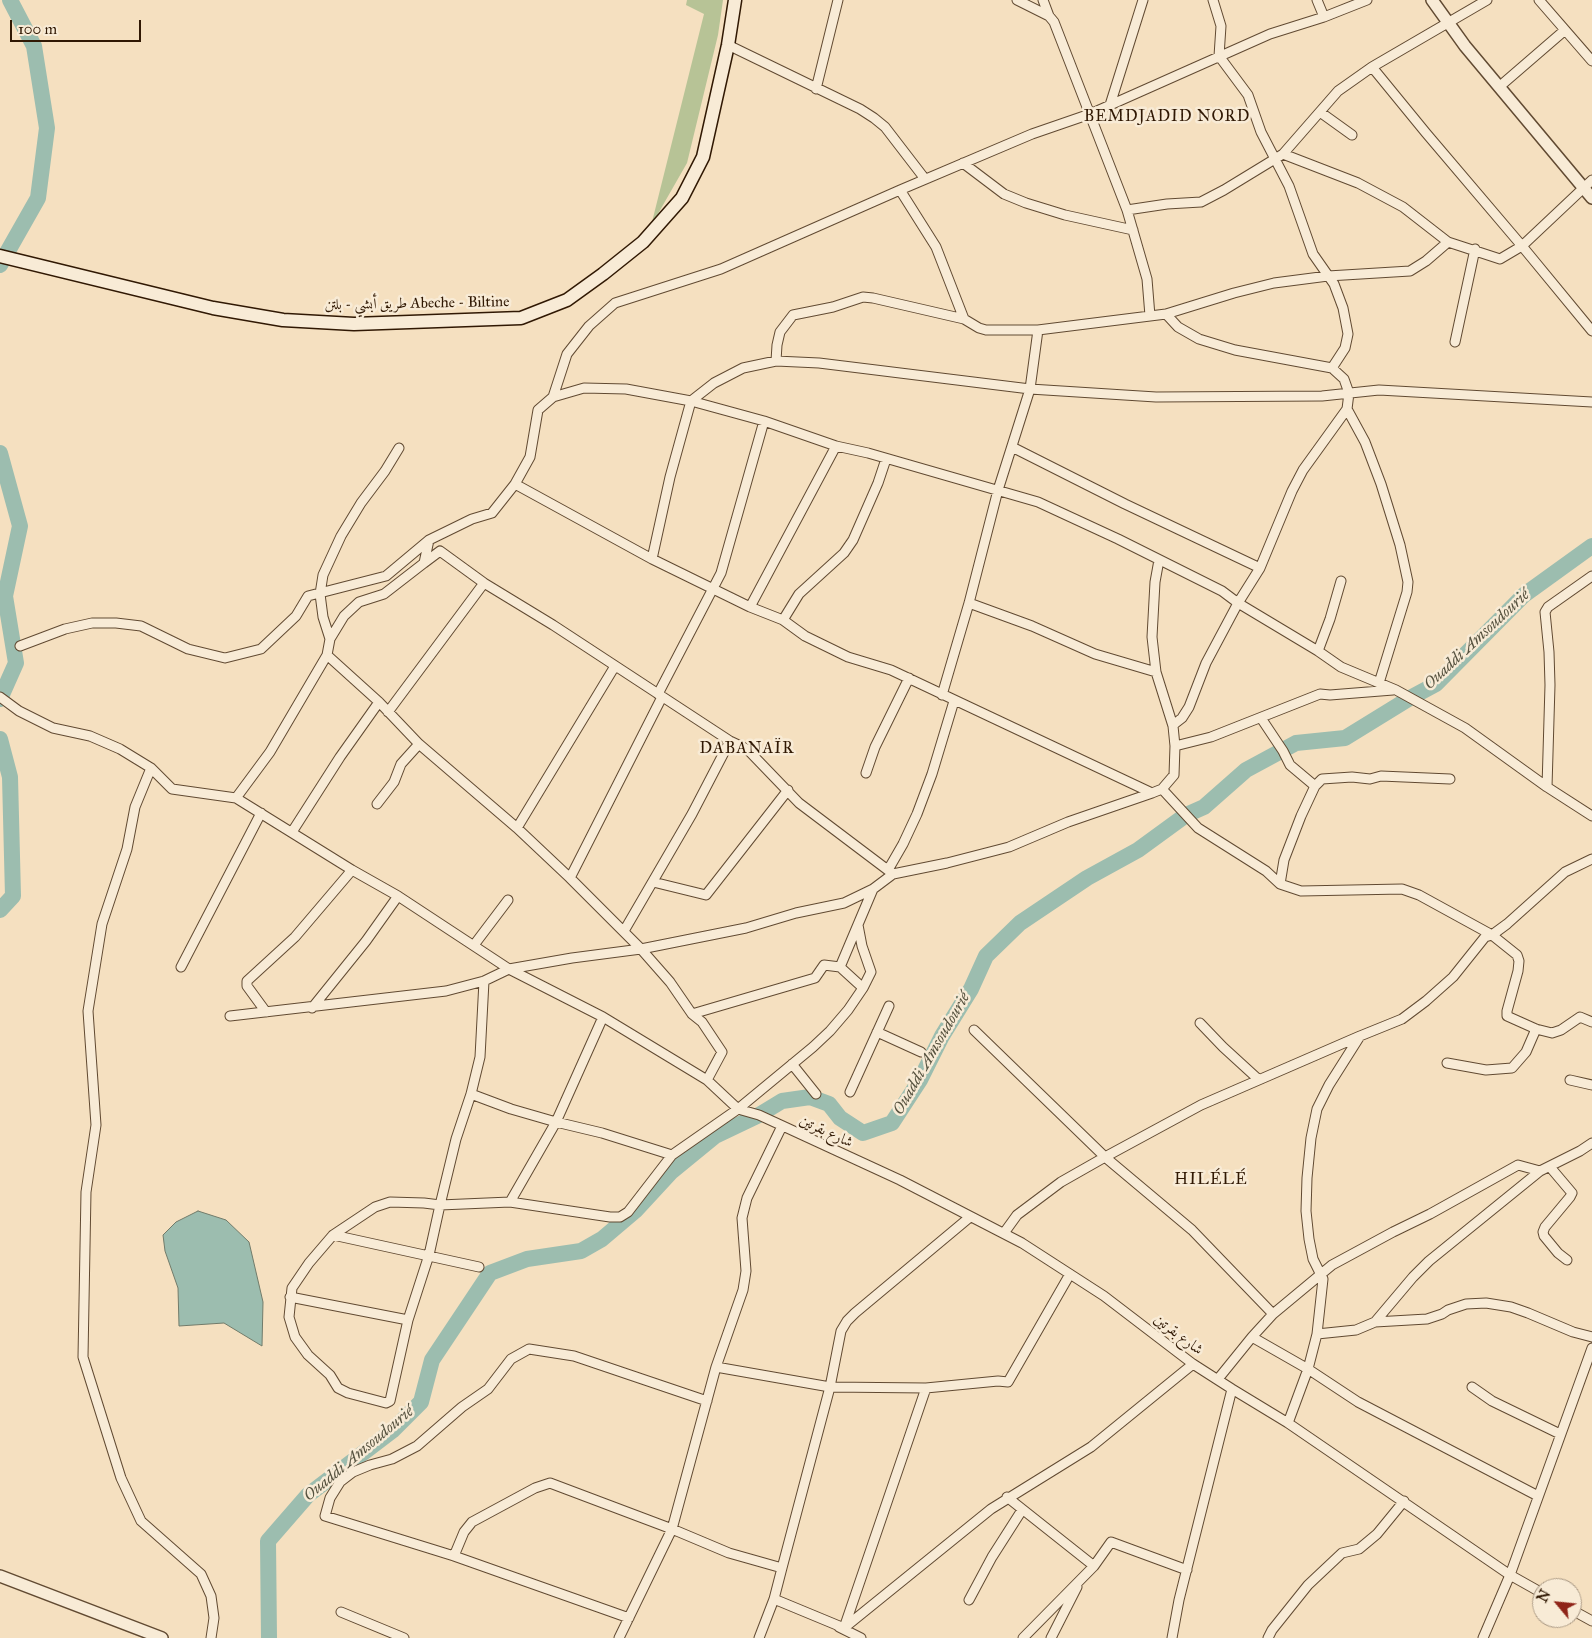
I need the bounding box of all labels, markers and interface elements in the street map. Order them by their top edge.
scale bar [12,10,144,42]
text: 100 m [18,20,57,38]
district label: BEMDJADID NORD [1082,107,1252,127]
street label: طريق أبشي - بلتن Abeche - Biltine [324,293,510,315]
water label: Ouaddi Amsoudourié [1420,586,1534,694]
district label: DABANAÏR [699,739,795,759]
water label: Ouaddi Amsoudourié [889,990,975,1118]
street label: شارع بقرتين [796,1112,856,1152]
district label: HILÉLÉ [1174,1170,1248,1190]
street label: شارع بقرتين [1150,1311,1206,1359]
water label: Ouaddi Amsoudourié [300,1402,418,1506]
north arrow [1532,1578,1582,1628]
text: N [1534,1587,1554,1605]

